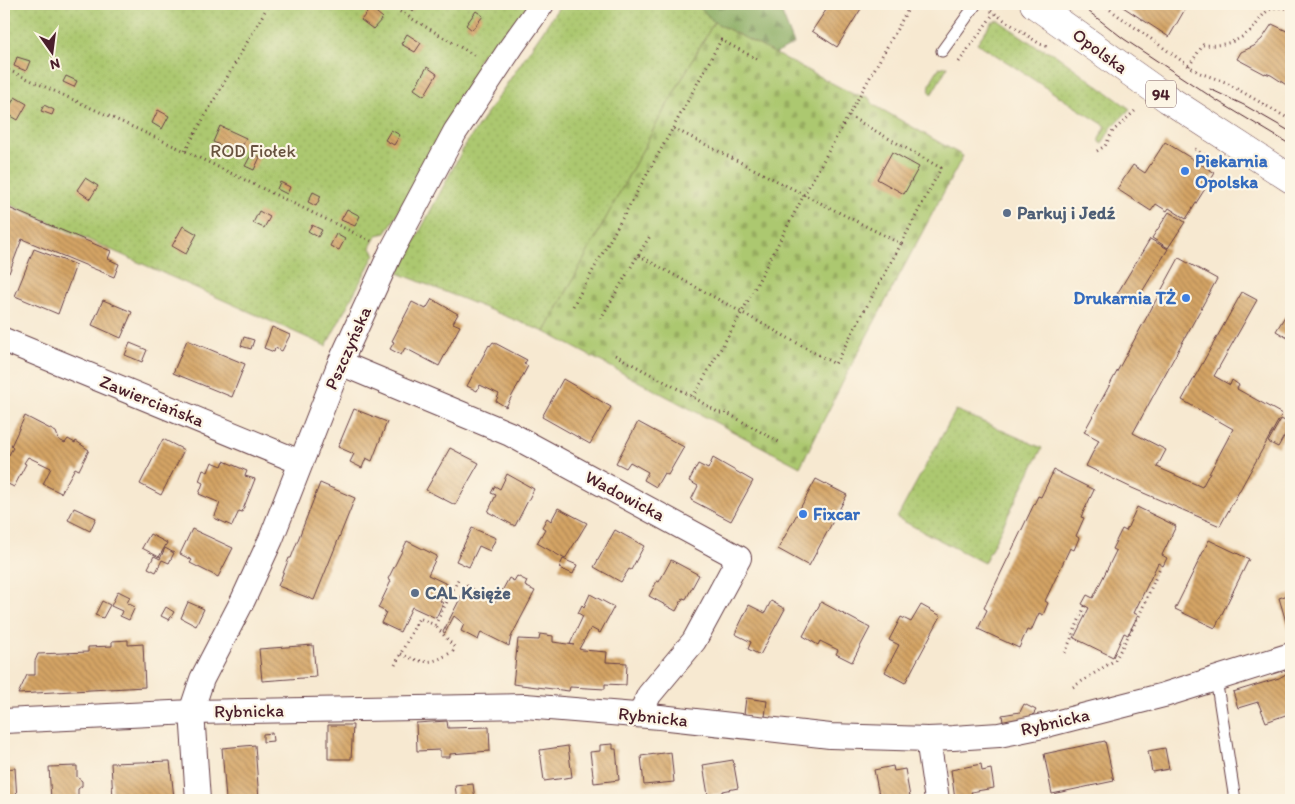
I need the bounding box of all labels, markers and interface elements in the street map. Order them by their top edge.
street label: Opolska [1068,24,1132,79]
north arrow [28,28,78,78]
text: N [48,55,62,74]
road number: 94 [1146,80,1176,108]
park label: ROD Fiołek [210,140,296,162]
place label: Piekarnia Opolska [1195,150,1268,193]
marker: Piekarnia Opolska [1179,165,1191,177]
place label: Parkuj i Jedź [1017,202,1116,224]
marker: Parkuj i Jedź [1001,207,1013,219]
place label: Drukarnia TŻ [1073,287,1177,309]
marker: Drukarnia TŻ [1180,292,1192,304]
street label: Pszczyńska [320,302,376,393]
street label: Zawierciańska [97,370,208,432]
street label: Wadowicka [581,466,669,526]
place label: Fixcar [813,503,861,525]
marker: Fixcar [797,508,809,520]
place label: CAL Księże [425,582,511,604]
marker: CAL Księże [409,587,421,599]
street label: Rybnicka [214,699,284,723]
street label: Rybnicka [617,702,689,732]
street label: Rybnicka [1019,703,1092,741]

